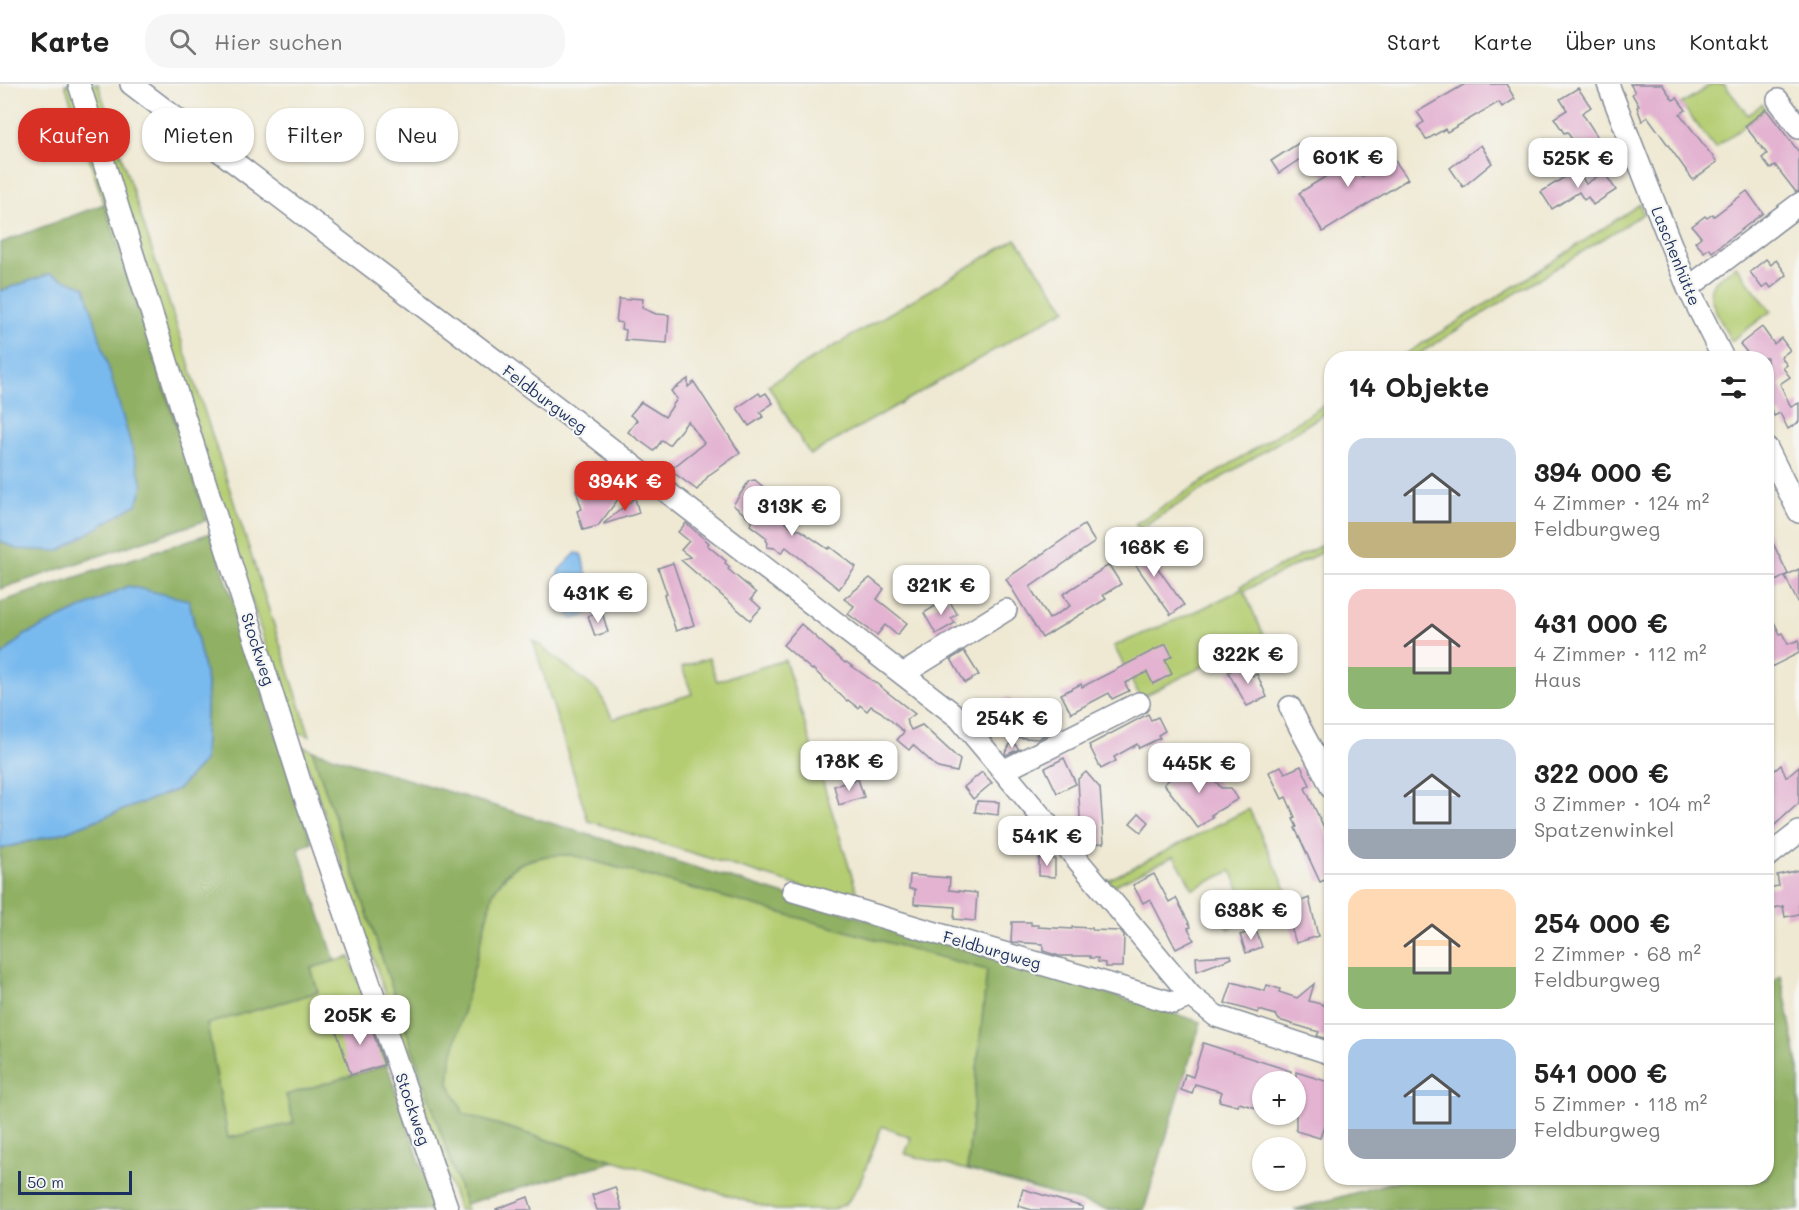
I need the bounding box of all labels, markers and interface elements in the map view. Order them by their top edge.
search box [145,14,565,68]
text: Karte [30,23,109,59]
icon: search [166,25,199,58]
text: Hier suchen [214,27,342,56]
text: Start [1387,28,1441,55]
text: Karte [1474,28,1532,55]
text: Über uns [1565,28,1656,55]
text: Kontakt [1689,28,1769,55]
chip: Kaufen [18,108,130,162]
chip: Mieten [142,108,254,162]
chip: Filter [266,108,364,162]
chip: Neu [376,108,458,162]
pin: 601K € [1299,137,1397,188]
pin: 525K € [1529,138,1627,189]
text: 601K € [1313,143,1383,169]
text: 525K € [1542,144,1614,170]
street label: Laschenhütte [1647,203,1706,308]
street label: Feldburgweg [499,360,592,437]
text: 14 Objekte [1348,370,1489,404]
icon: filters [1717,371,1750,404]
text: 394 000 € [1534,455,1672,489]
pin: 394K € [576,461,674,512]
icon: home [1396,462,1468,534]
text: 394K € [588,467,662,493]
pin: 313K € [743,486,841,537]
text: 4 Zimmer · 124 m² [1534,489,1709,515]
text: 313K € [757,492,827,518]
text: Feldburgweg [1534,515,1660,541]
pin: 168K € [1105,527,1203,578]
text: 168K € [1119,533,1189,559]
pin: 321K € [892,565,990,616]
text: 321K € [907,571,975,597]
pin: 431K € [549,573,647,624]
text: 431K € [563,579,633,605]
text: 431 000 € [1534,606,1668,640]
street label: Stockweg [237,610,280,688]
icon: home [1396,613,1468,685]
pin: 322K € [1199,634,1297,685]
text: 322K € [1213,640,1283,666]
text: 4 Zimmer · 112 m² [1534,640,1706,666]
text: Haus [1534,666,1581,692]
pin: 254K € [963,698,1061,749]
text: 254K € [976,704,1048,730]
pin: 178K € [800,741,898,792]
pin: 445K € [1150,743,1248,794]
text: 178K € [815,747,883,773]
text: 445K € [1162,749,1236,775]
text: 322 000 € [1534,756,1669,790]
icon: home [1396,763,1468,835]
text: 3 Zimmer · 104 m² [1534,790,1710,816]
pin: 541K € [998,816,1096,867]
text: Spatzenwinkel [1534,816,1674,842]
text: 541K € [1012,822,1082,848]
pin: 638K € [1202,890,1300,941]
text: 638K € [1214,896,1288,922]
text: 254 000 € [1534,906,1670,940]
icon: home [1396,913,1468,985]
street label: Feldburgweg [941,926,1044,974]
text: 2 Zimmer · 68 m² [1534,940,1701,966]
text: Feldburgweg [1534,966,1660,992]
pin: 205K € [311,995,409,1046]
text: 205K € [324,1001,396,1027]
text: 541 000 € [1534,1056,1667,1090]
icon: home [1396,1063,1468,1135]
street label: Stockweg [391,1070,436,1148]
map controls [1252,1071,1306,1191]
button: + [1252,1071,1306,1125]
text: 5 Zimmer · 118 m² [1534,1090,1707,1116]
text: Feldburgweg [1534,1116,1660,1142]
button: − [1252,1137,1306,1191]
scale bar [18,1168,132,1196]
text: 50 m [27,1171,64,1192]

